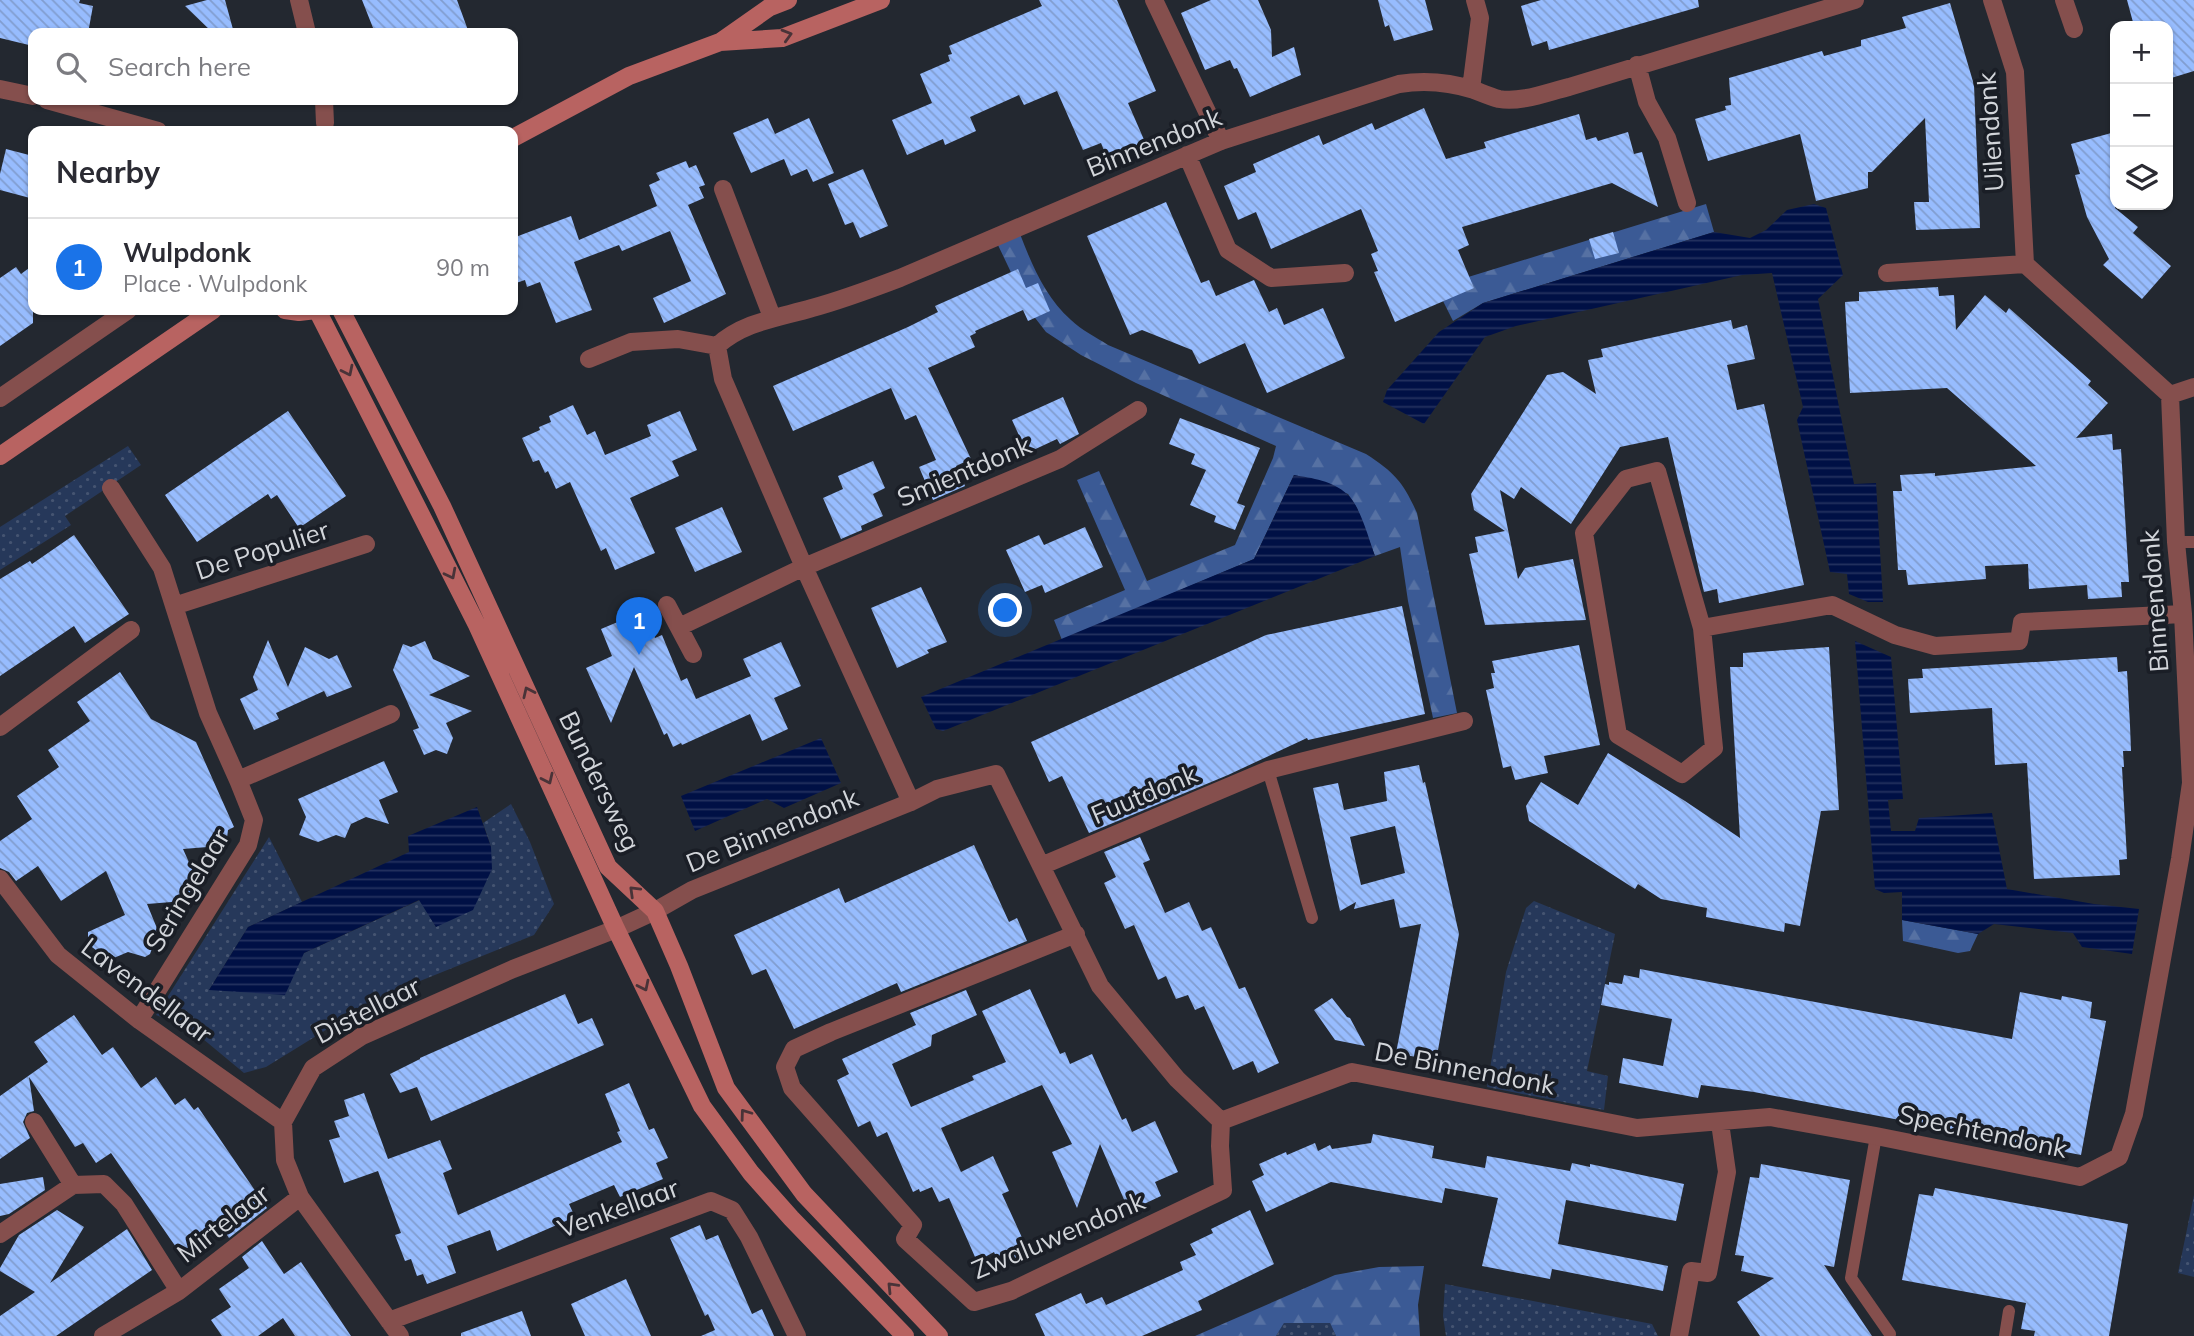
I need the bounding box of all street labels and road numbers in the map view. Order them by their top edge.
street label: Uilendonk [1969,70,2011,193]
street label: Binnendonk [1082,100,1227,184]
street label: Smientdonk [892,428,1037,514]
street label: De Populier [191,513,333,587]
street label: Binnendonk [2133,528,2175,673]
street label: Bundersweg [552,706,648,856]
street label: Fuutdonk [1086,757,1203,831]
street label: De Binnendonk [681,780,864,880]
street label: Seringelaar [137,822,237,958]
street label: Lavendellaar [75,930,219,1050]
street label: Distellaar [308,969,426,1051]
street label: De Binnendonk [1372,1034,1559,1102]
street label: Spechtendonk [1896,1097,2071,1165]
street label: Venkellaar [553,1171,683,1245]
street label: Mirtelaar [170,1176,276,1269]
street label: Zwaluwendonk [967,1183,1150,1286]

